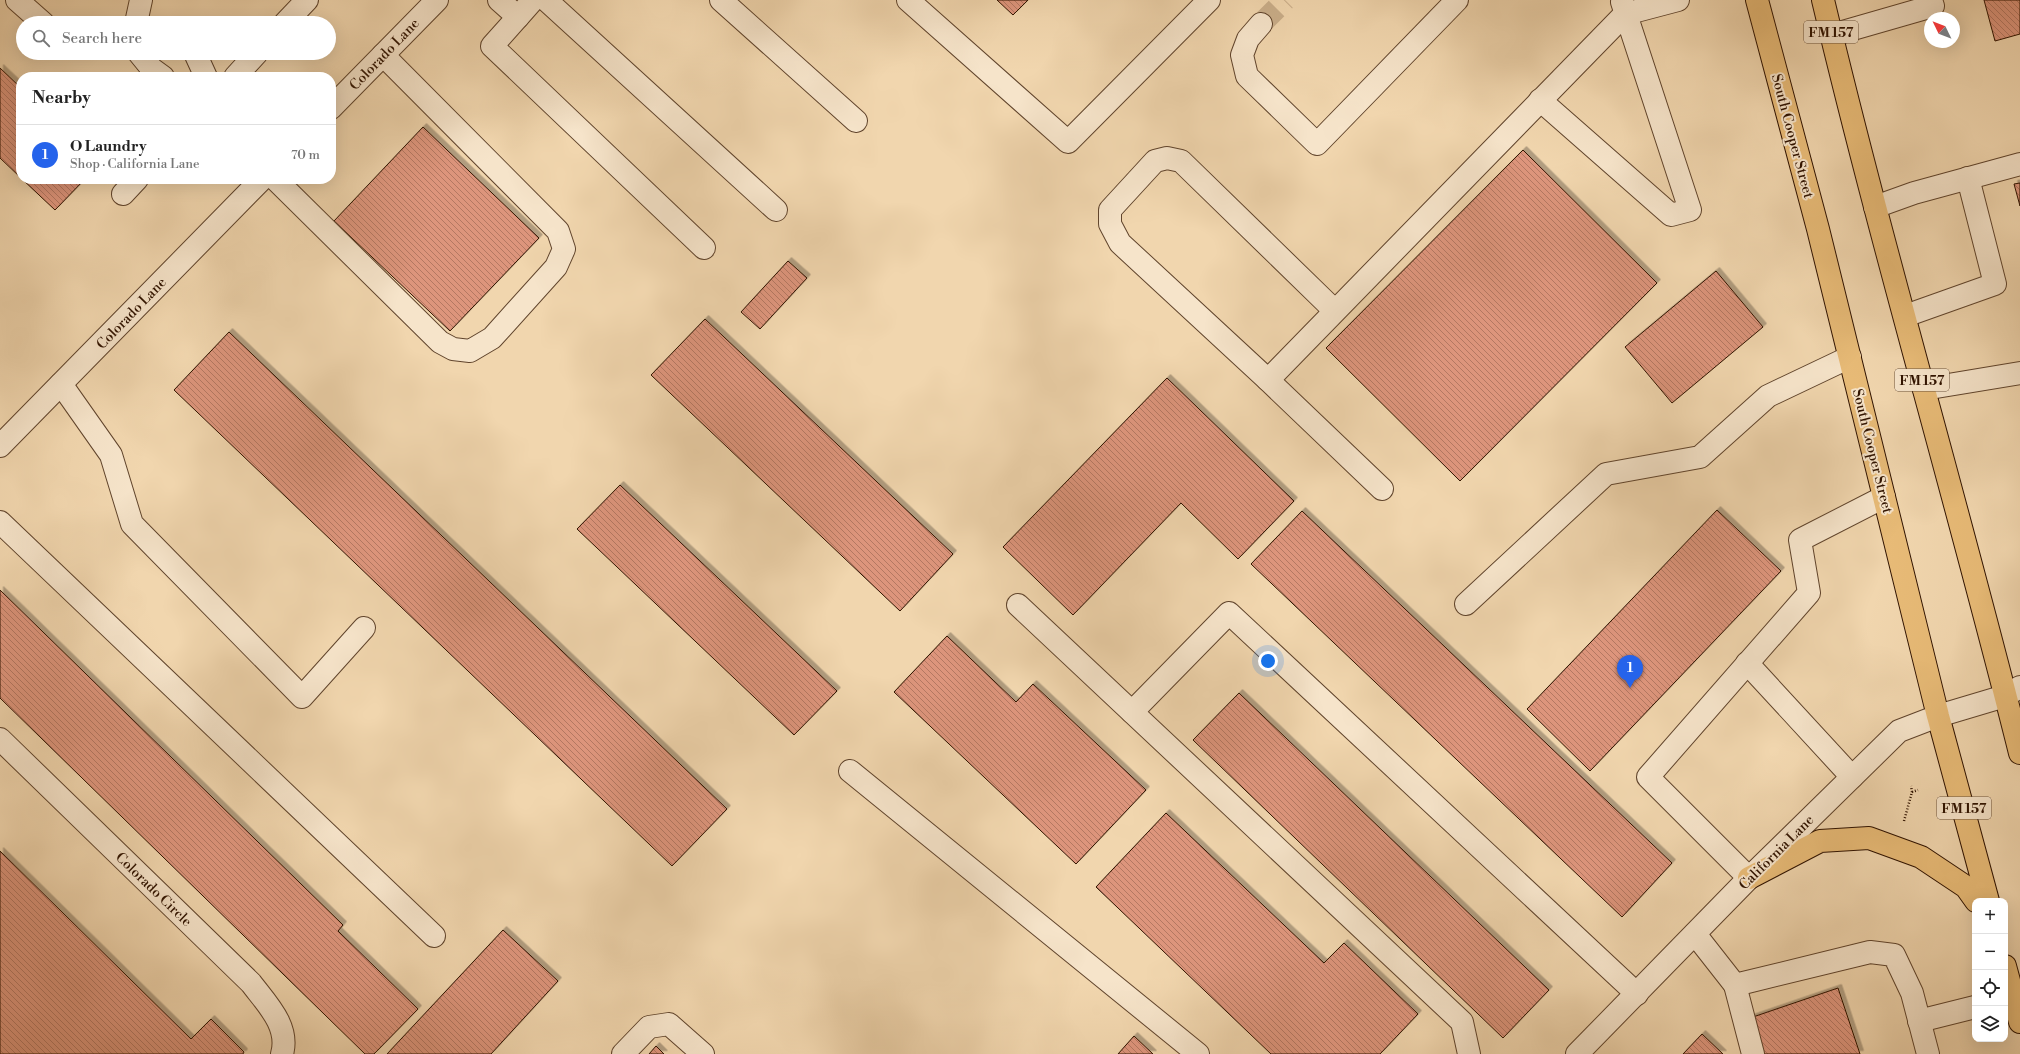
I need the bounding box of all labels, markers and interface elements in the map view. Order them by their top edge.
north arrow [1924,12,1960,48]
street label: Colorado Lane [346,15,424,94]
search box [16,16,336,60]
road number: FM 157 [1804,21,1858,43]
icon: search [30,27,52,49]
text: Search here [62,29,142,48]
street label: South Cooper Street [1767,72,1817,200]
text: Nearby [32,87,91,109]
text: O Laundry [70,137,147,156]
text: 1 [42,147,48,163]
text: 70 m [291,147,320,163]
text: Shop · California Lane [70,156,200,172]
street label: Colorado Lane [93,274,171,353]
road number: FM 157 [1895,369,1949,391]
street label: South Cooper Street [1848,387,1896,515]
your location [1258,651,1278,671]
pin: 1 [1617,655,1643,688]
road number: FM 157 [1937,797,1991,819]
street label: California Lane [1735,811,1818,894]
street label: Colorado Circle [111,849,195,931]
map controls [1972,898,2008,1042]
button: + [1972,898,2008,934]
button: − [1972,934,2008,970]
button: locate [1972,970,2008,1006]
button: layers [1972,1006,2008,1042]

